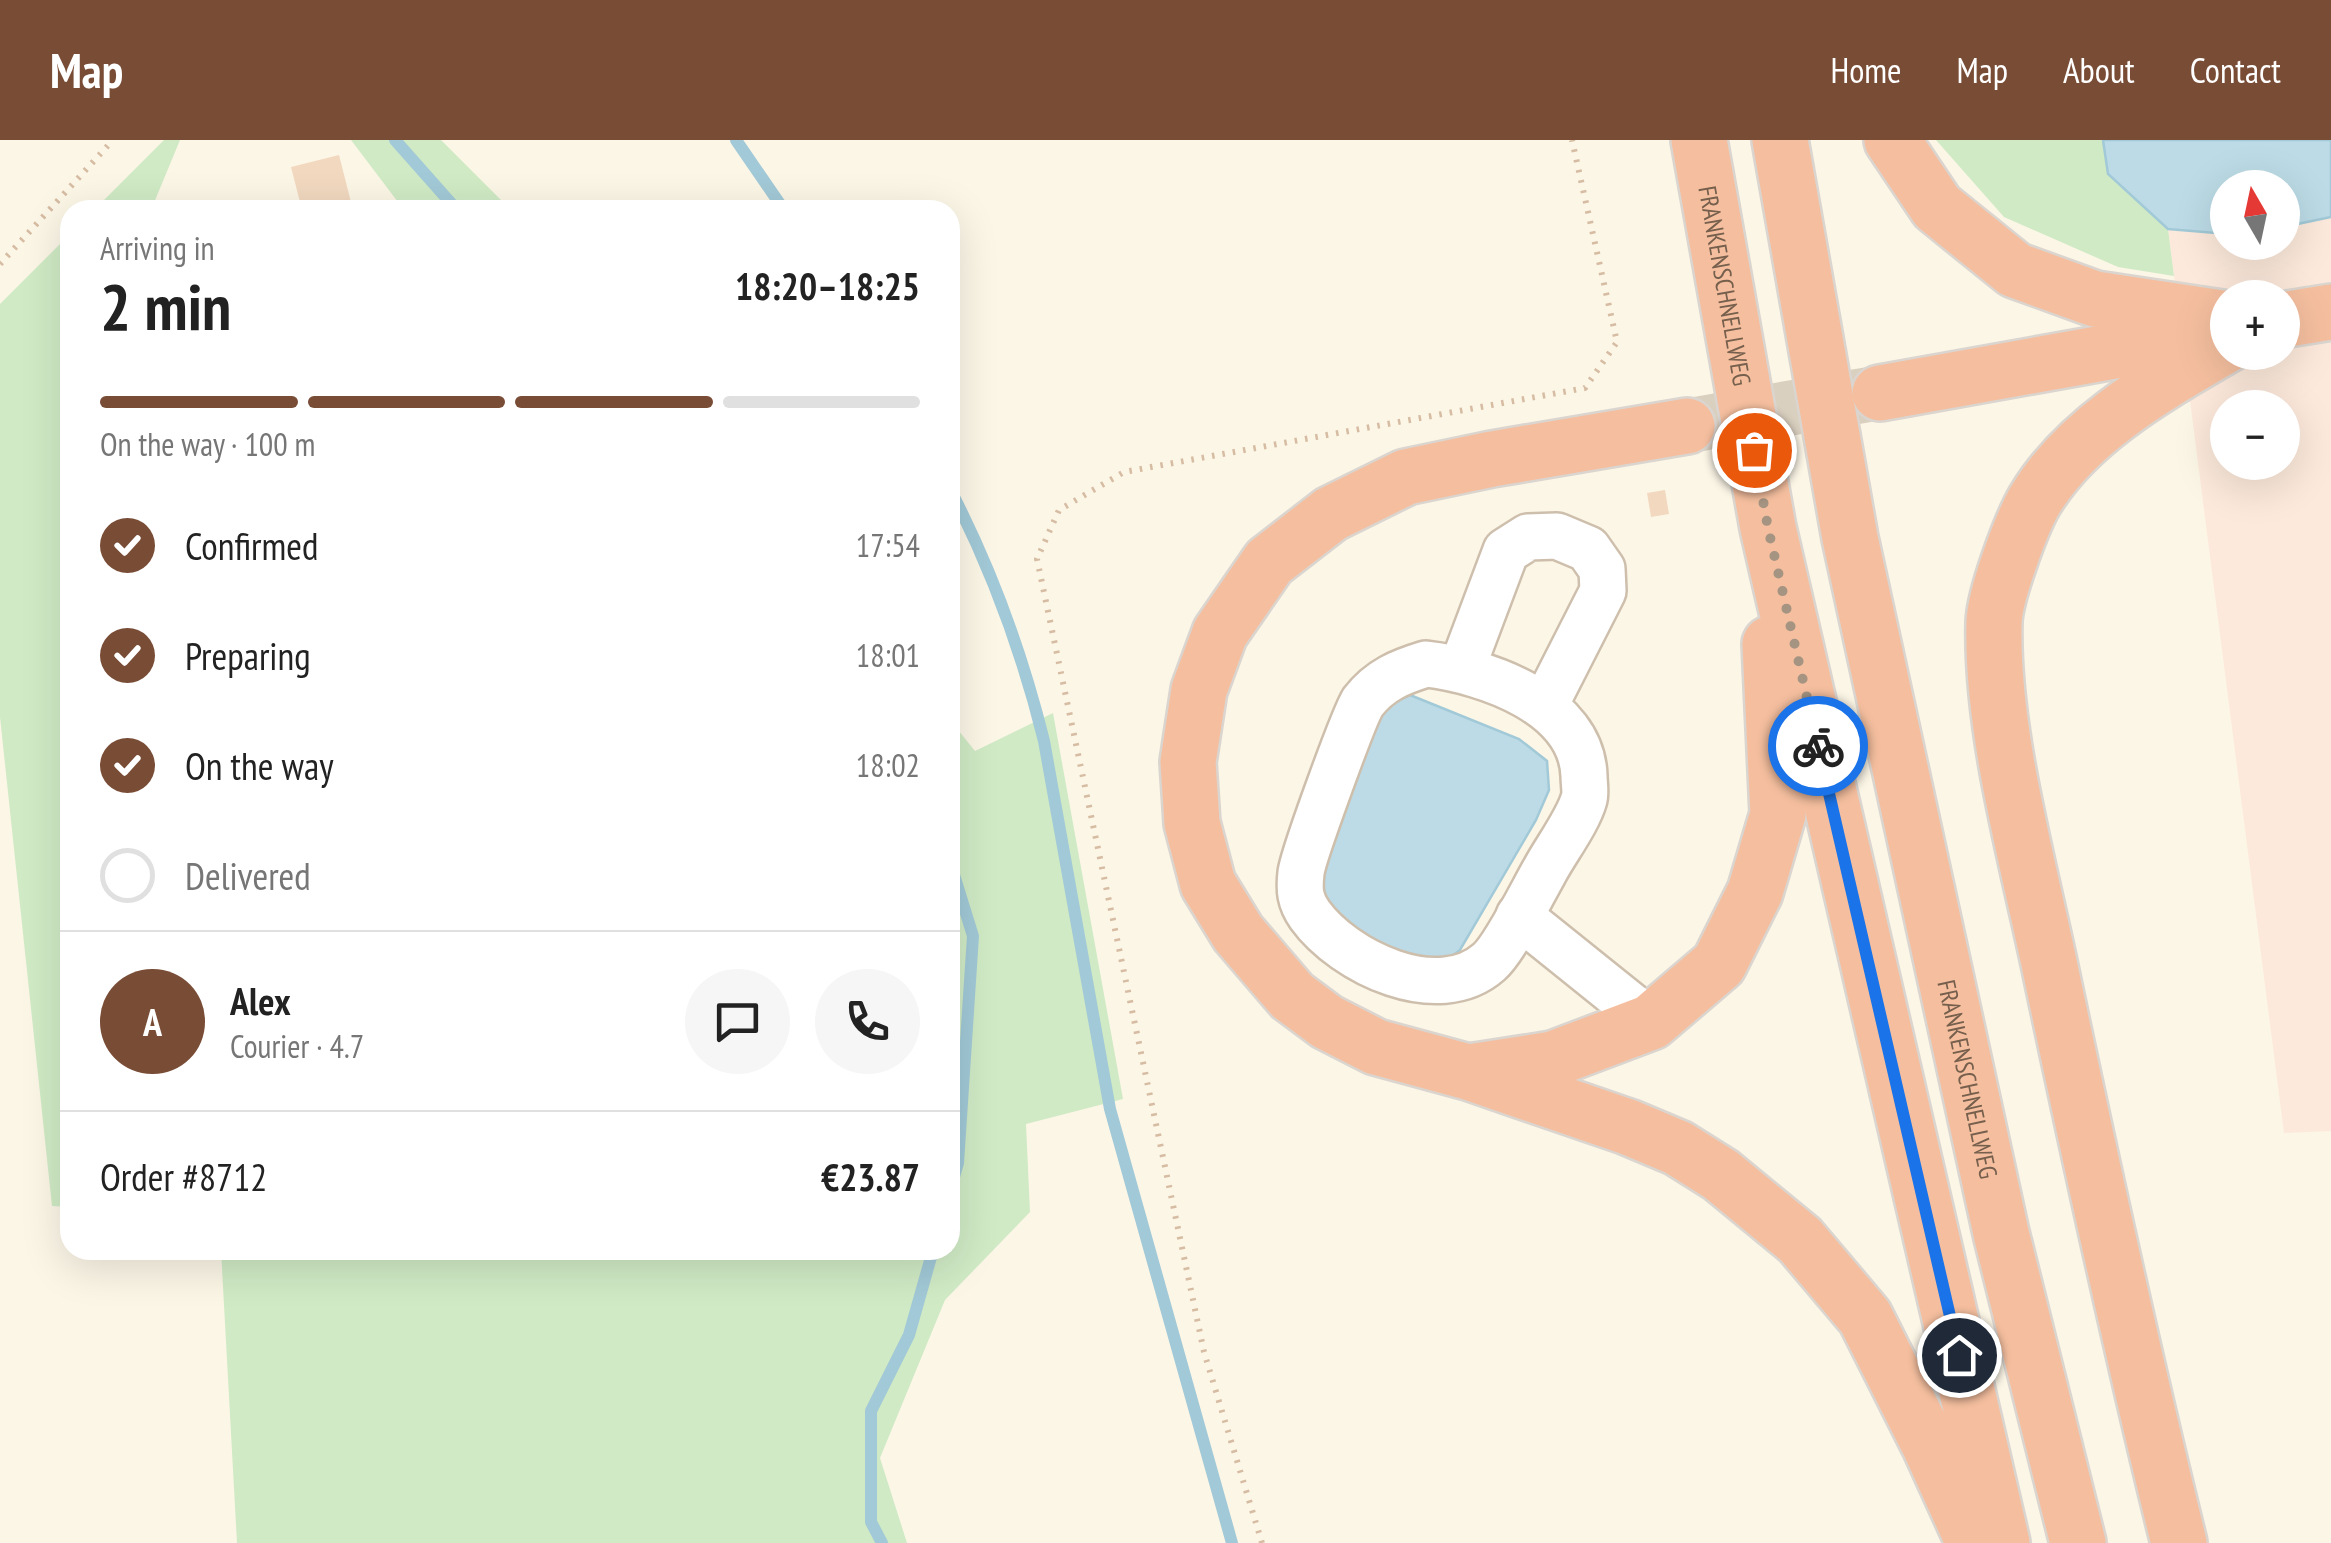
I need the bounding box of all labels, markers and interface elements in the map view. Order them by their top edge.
text: Map [50,39,123,101]
text: Home [1830,47,1902,93]
text: Map [1957,47,2008,93]
text: About [2063,47,2135,93]
text: Contact [2190,47,2281,93]
north arrow [2210,170,2300,260]
map controls [2210,170,2300,480]
street label: FRANKENSCHNELLWEG [1691,183,1758,388]
text: Arriving in [100,227,215,269]
text: 18:20–18:25 [735,261,920,310]
text: 2 min [100,264,231,348]
button: + [2210,280,2300,370]
button: − [2210,390,2300,480]
pin [1712,408,1797,493]
text: On the way · 100 m [100,423,315,465]
icon: bag [1727,423,1782,478]
icon: check [100,518,155,573]
text: Confirmed [185,521,318,570]
text: 17:54 [856,524,920,566]
icon: check [100,628,155,683]
text: Preparing [185,631,311,680]
text: 18:01 [856,634,920,676]
courier [1768,696,1868,796]
icon: bike [1791,719,1846,774]
icon: check [100,738,155,793]
text: On the way [185,741,333,790]
text: 18:02 [856,744,920,786]
text: Delivered [185,851,311,900]
button: chat [685,969,790,1074]
button: phone [815,969,920,1074]
text: Alex [230,976,291,1025]
street label: FRANKENSCHNELLWEG [1930,977,2005,1182]
text: A [143,997,162,1046]
text: Courier · 4.7 [230,1025,364,1067]
text: Order #8712 [100,1152,267,1201]
text: €23.87 [821,1152,920,1201]
pin [1917,1313,2002,1398]
icon: home [1932,1328,1987,1383]

